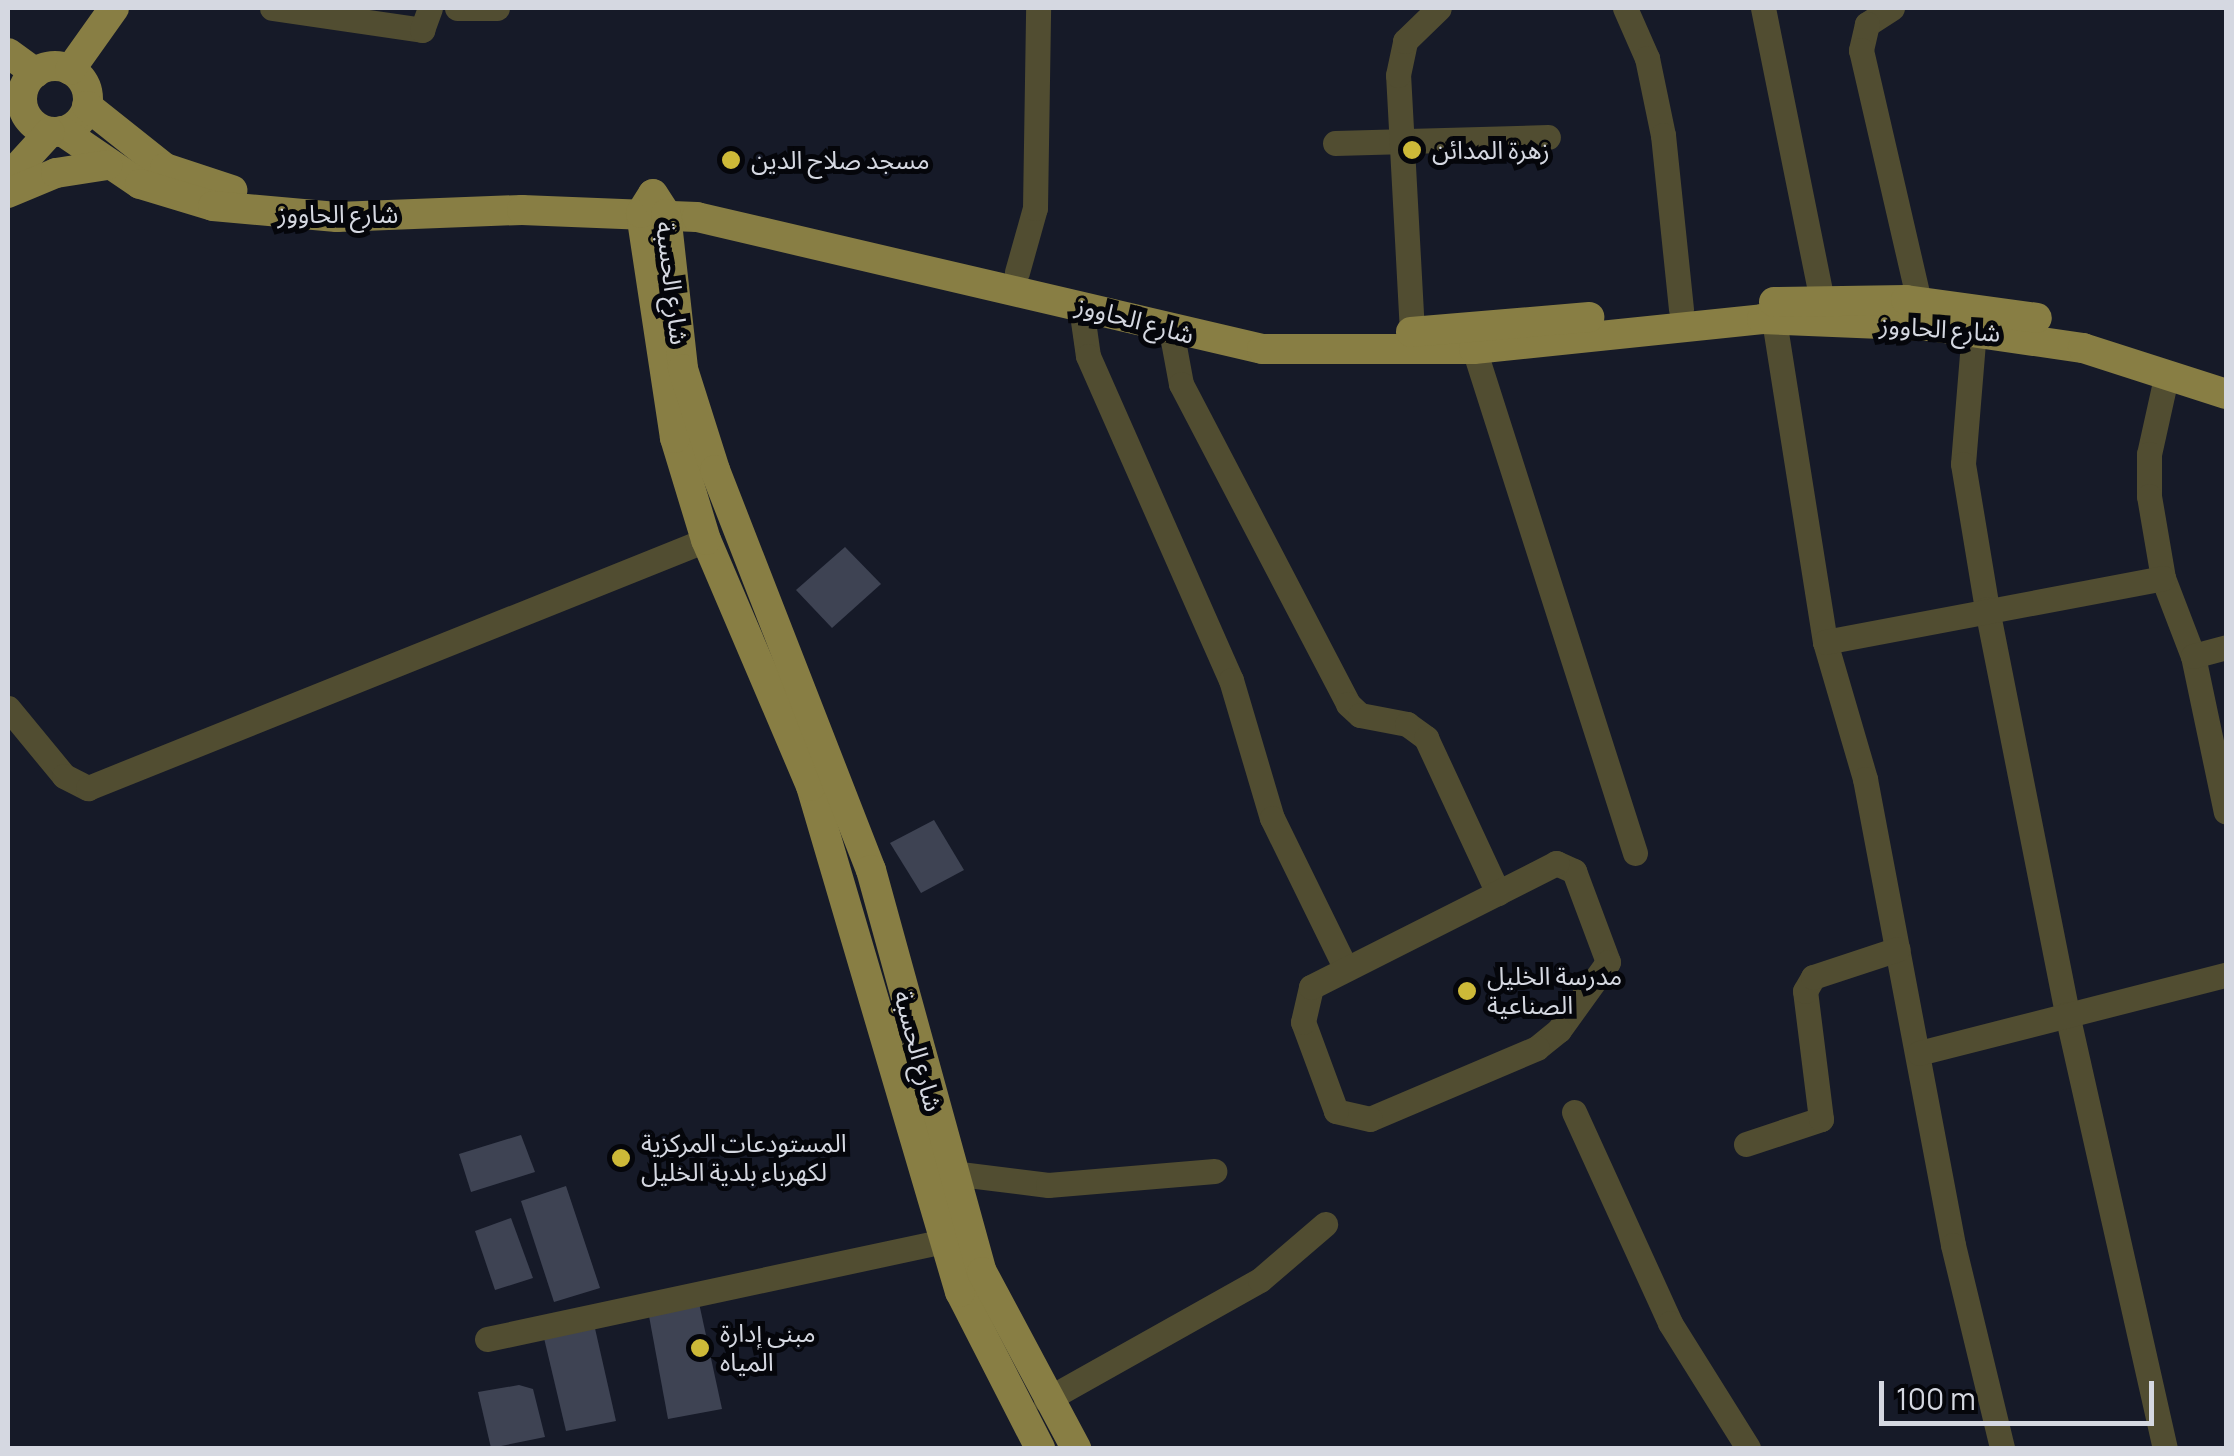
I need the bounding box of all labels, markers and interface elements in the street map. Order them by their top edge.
place label: زهرة المدائن [1432,135,1550,165]
marker: زهرة المدائن [1401,139,1423,161]
place label: مسجد صلاح الدين [751,145,930,175]
marker: مسجد صلاح الدين [720,149,742,171]
street label: شارع الحاووز [278,199,398,229]
street label: شارع الحسبة [650,220,694,346]
street label: شارع الحاووز [1073,290,1197,350]
street label: شارع الحاووز [1879,310,2001,348]
place label: مدرسة الخليل الصناعية [1487,962,1622,1021]
marker: مدرسة الخليل الصناعية [1456,980,1478,1002]
street label: شارع الحسبة [887,987,949,1115]
place label: المستودعات المركزية لكهرباء بلدية الخليل [641,1129,847,1188]
marker: المستودعات المركزية لكهرباء بلدية الخليل [610,1147,632,1169]
place label: مبنى إدارة المياه [720,1319,816,1378]
marker: مبنى إدارة المياه [689,1337,711,1359]
scale bar [1884,1361,2159,1423]
text: 100 m [1896,1378,1976,1419]

